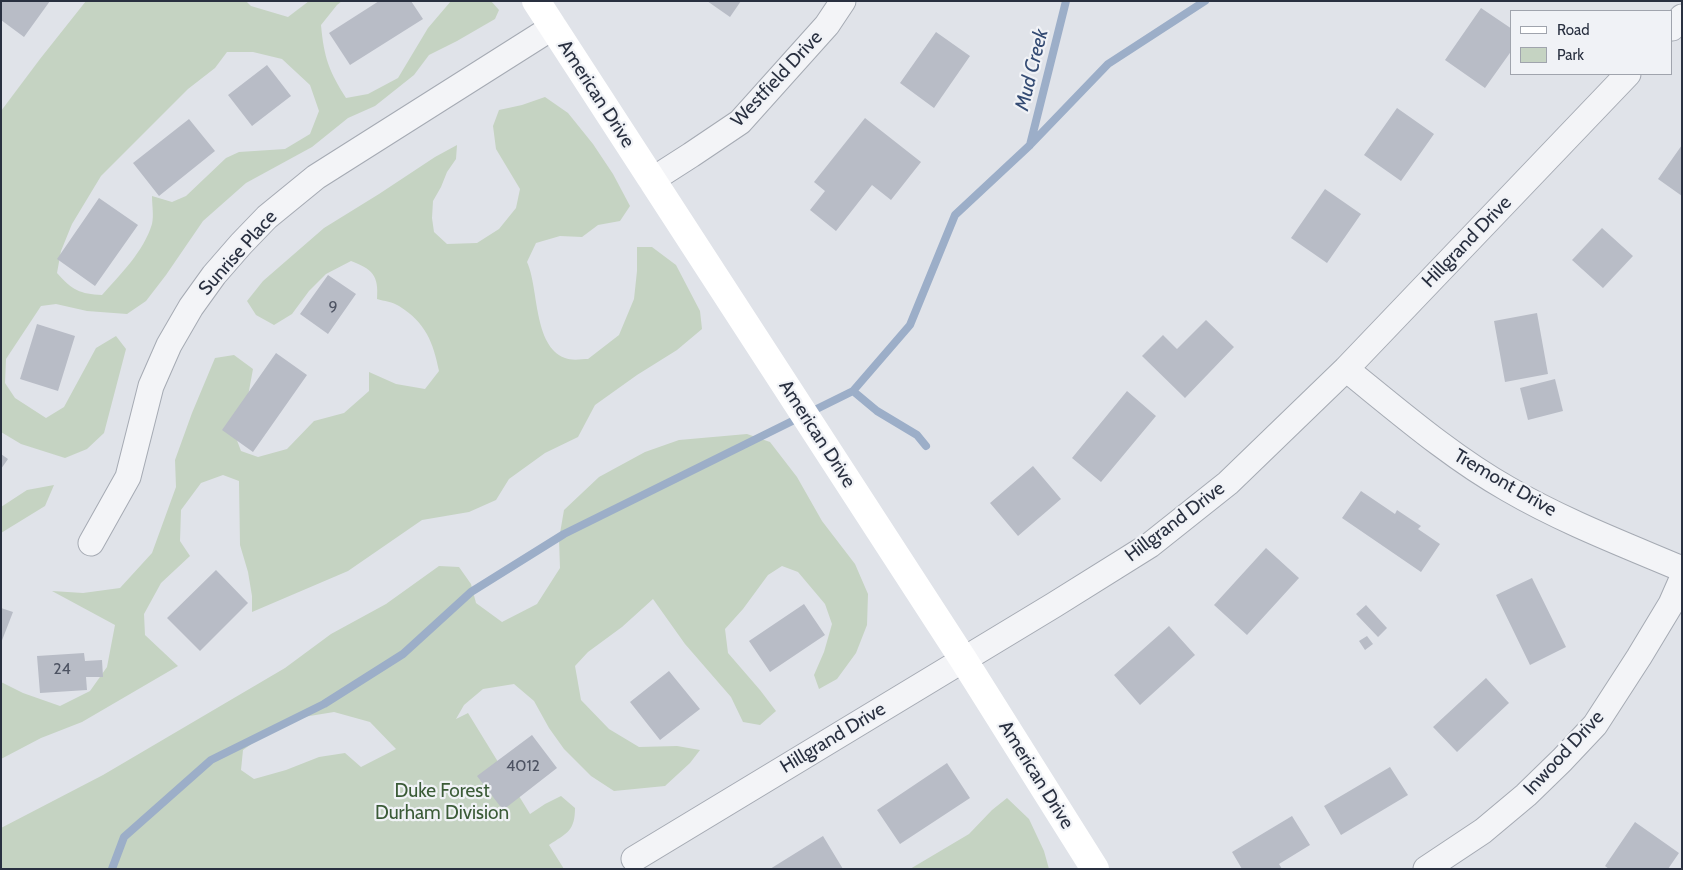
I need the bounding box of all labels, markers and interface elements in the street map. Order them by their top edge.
legend [1510,10,1673,75]
text: Road [1557,21,1590,39]
street label: Westfield Drive [727,26,827,132]
water label: Mud Creek [1010,27,1054,113]
street label: American Drive [553,36,639,152]
text: Park [1557,46,1584,64]
street label: Hillgrand Drive [1418,191,1516,293]
street label: Sunrise Place [194,206,282,300]
house number: 9 [328,297,338,317]
street label: American Drive [774,376,860,492]
street label: Tremont Drive [1450,444,1560,522]
street label: Hillgrand Drive [1121,477,1229,567]
house number: 24 [53,659,71,679]
street label: Hillgrand Drive [776,698,890,778]
street label: Inwood Drive [1519,706,1609,800]
street label: American Drive [994,717,1078,833]
house number: 4012 [506,756,540,776]
park label: Duke Forest Durham Division [375,780,509,824]

